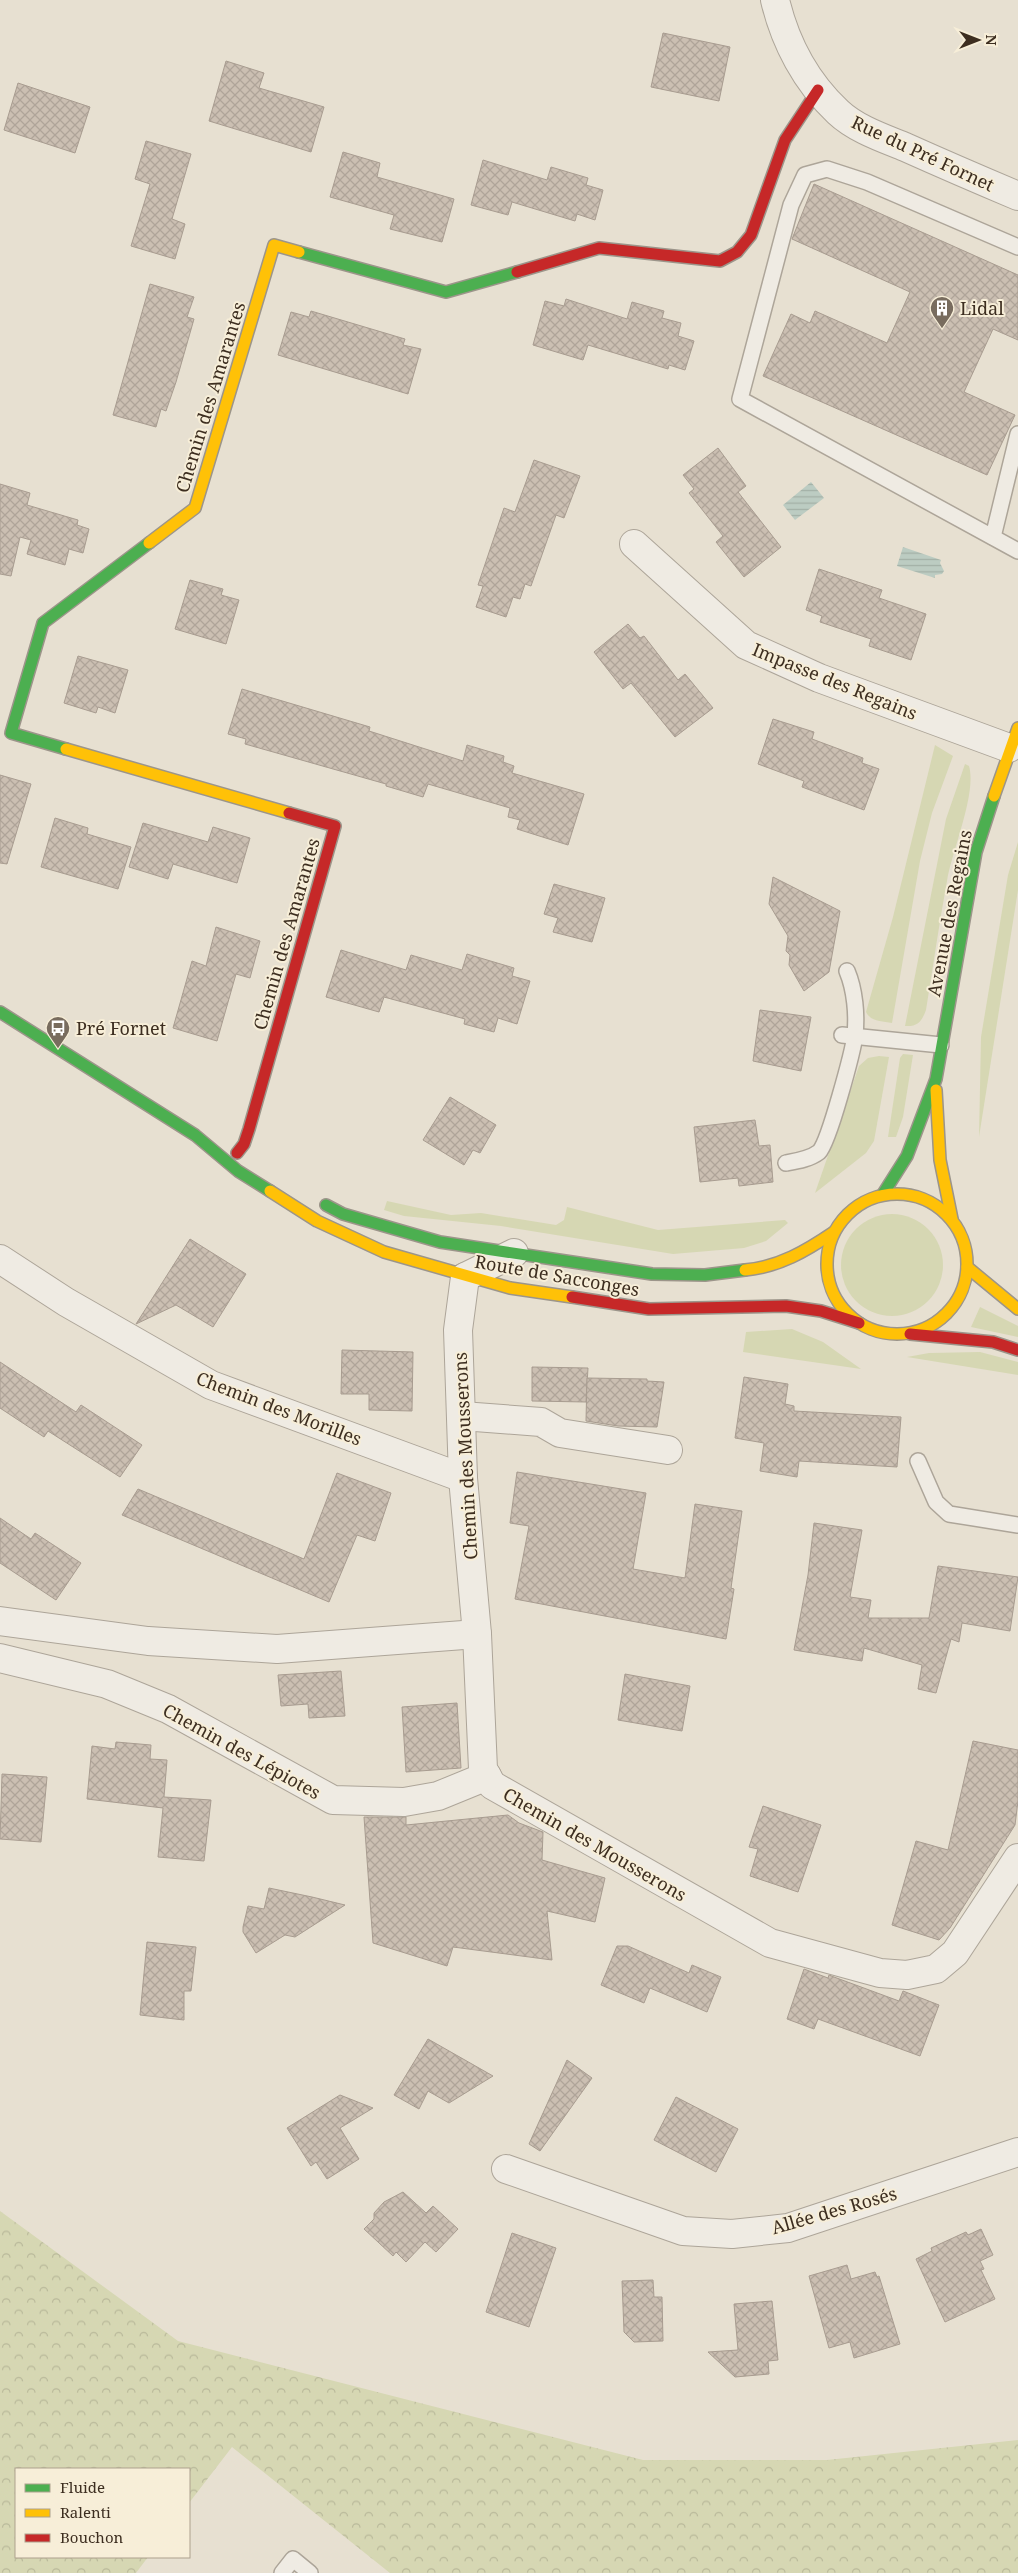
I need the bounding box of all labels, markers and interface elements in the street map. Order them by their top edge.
north arrow [953,15,1003,65]
text: N [982,34,1001,46]
street label: Rue du Pré Fornet [848,109,998,197]
building icon: Lidal [929,295,955,329]
place label: Lidal [960,296,1004,320]
street label: Chemin des Amarantes [170,299,250,495]
street label: Impasse des Regains [749,637,921,725]
street label: Avenue des Regains [921,828,977,998]
street label: Chemin des Amarantes [247,835,325,1033]
bus stop icon: Pré Fornet [45,1015,71,1049]
place label: Pré Fornet [76,1016,166,1040]
street label: Route de Sacconges [473,1249,641,1301]
street label: Chemin des Mousserons [448,1352,482,1560]
street label: Chemin des Morilles [193,1365,365,1451]
street label: Chemin des Lépiotes [159,1698,325,1804]
street label: Chemin des Mousserons [499,1782,691,1906]
street label: Allée des Rosés [769,2181,899,2239]
legend [15,2468,190,2558]
text: Fluide [60,2477,105,2497]
text: Ralenti [60,2502,111,2522]
text: Bouchon [60,2527,124,2547]

